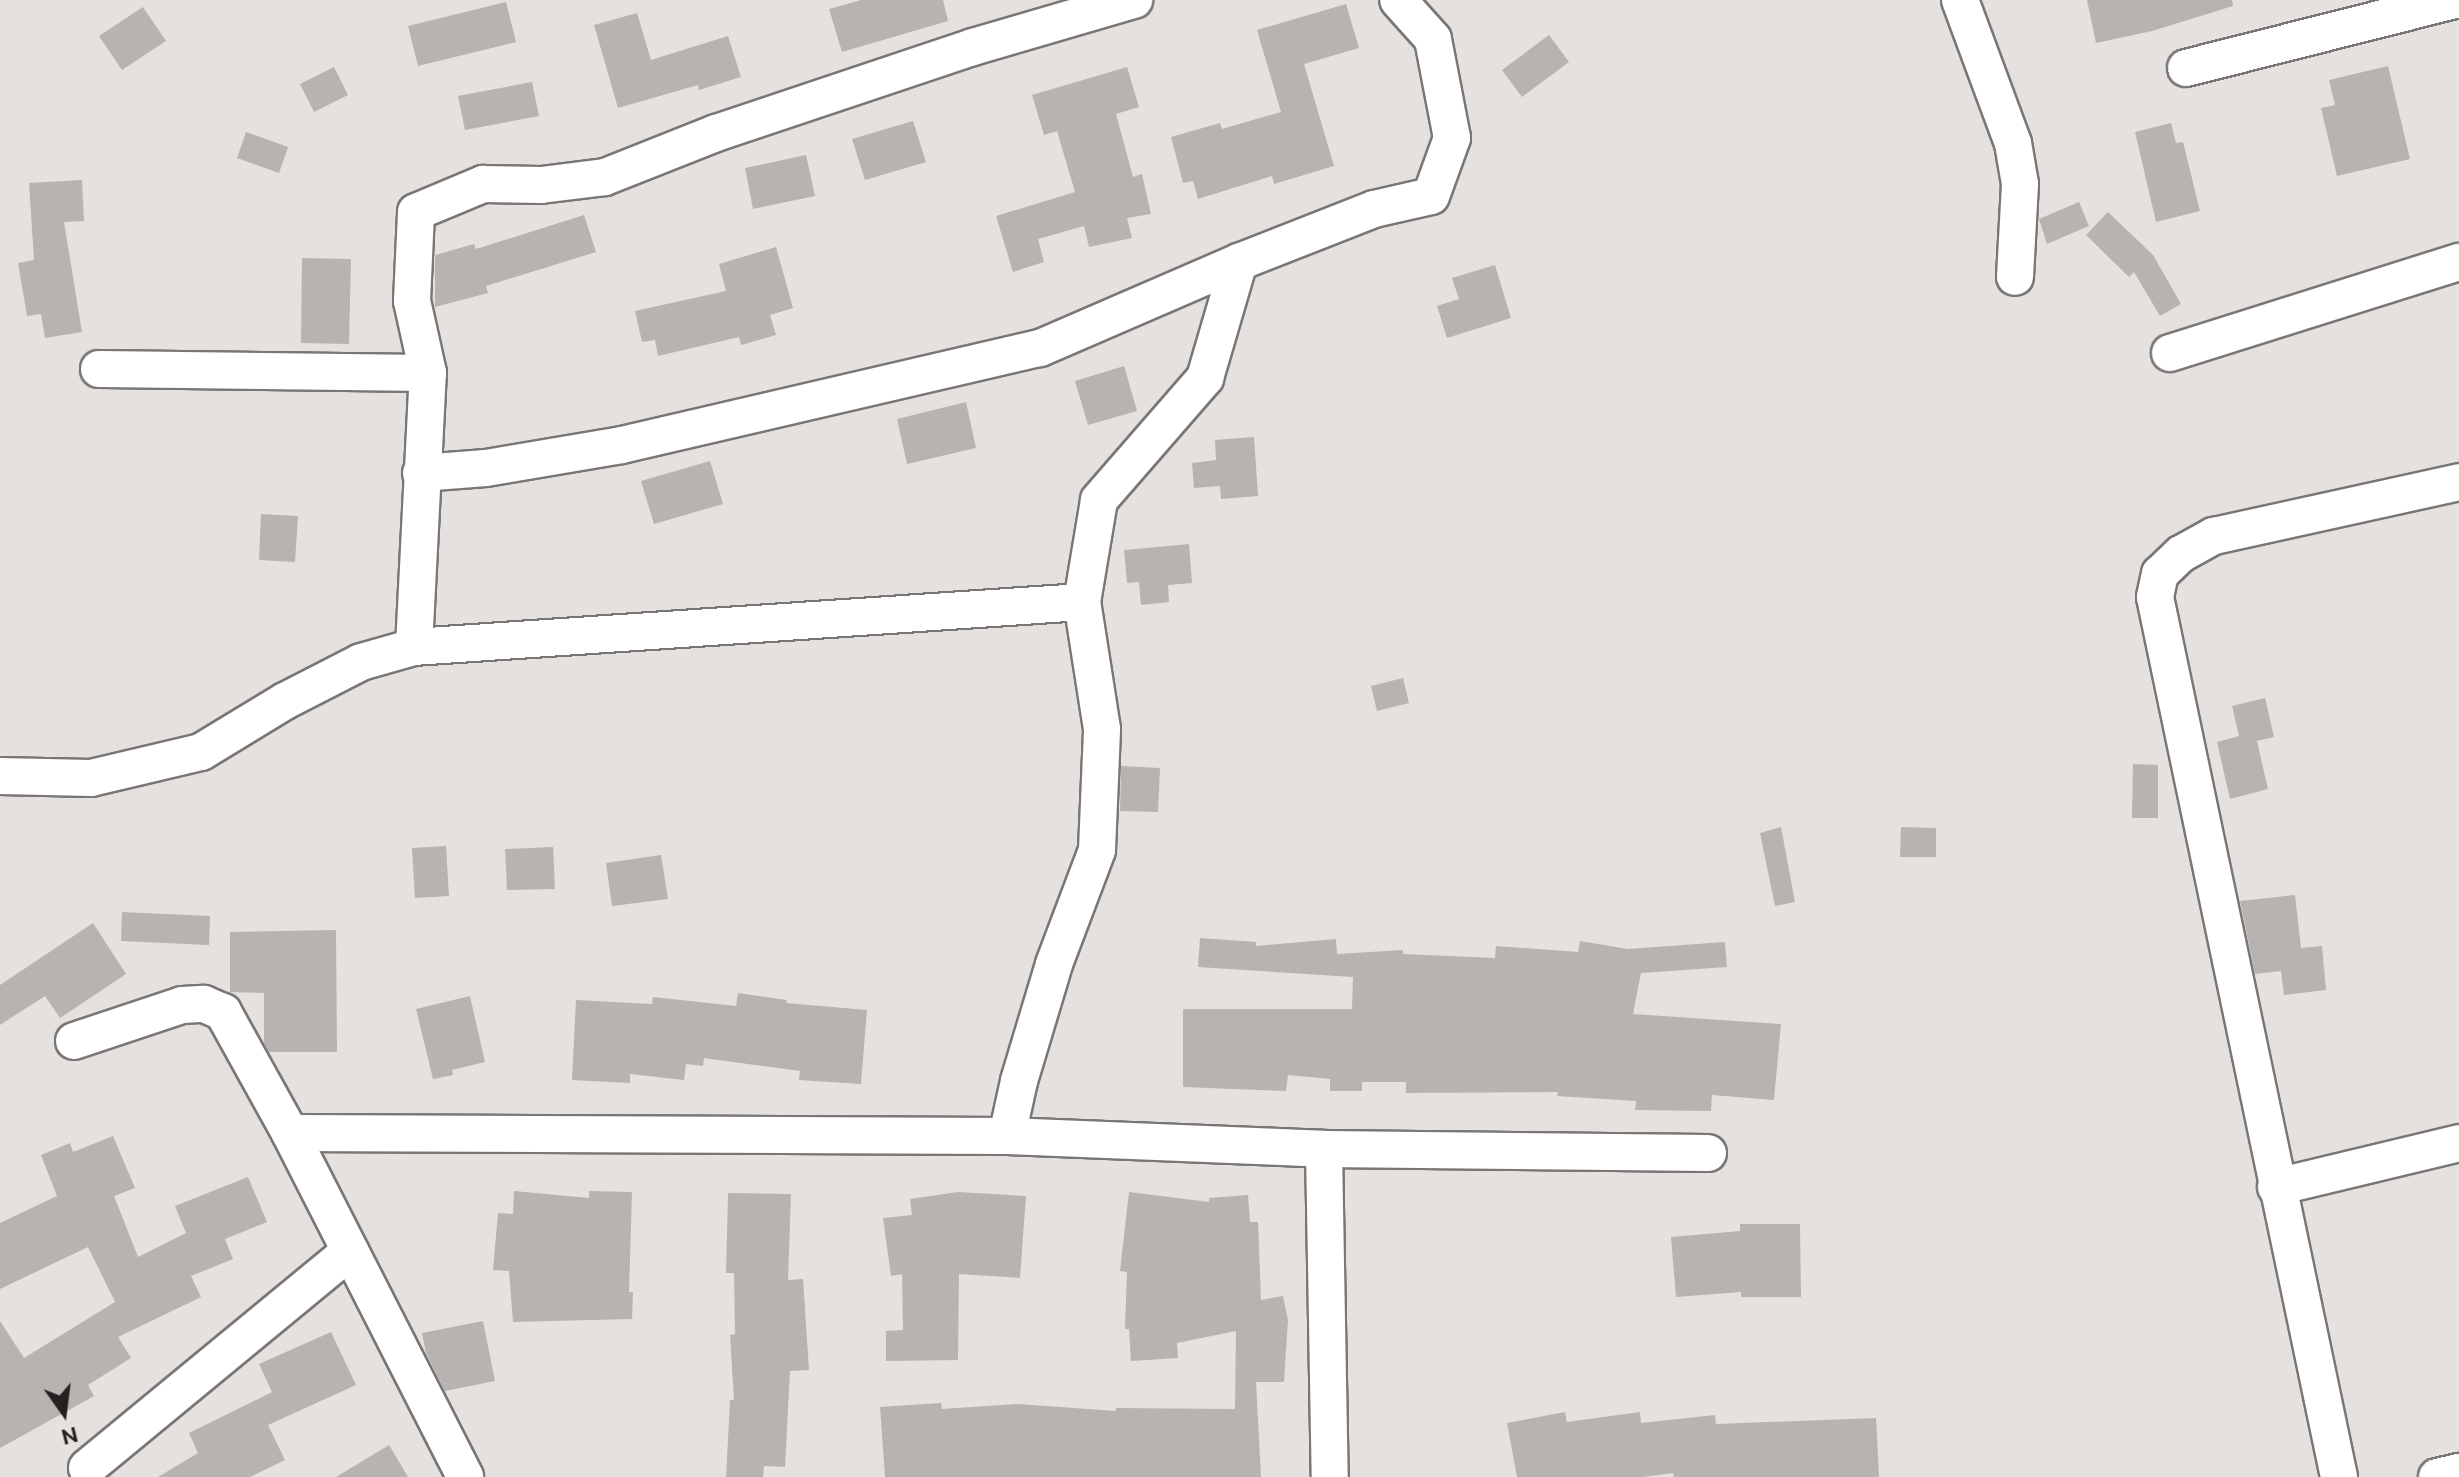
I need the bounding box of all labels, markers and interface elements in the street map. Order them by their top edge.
north arrow [24,1373,104,1453]
text: N [59,1423,81,1451]

